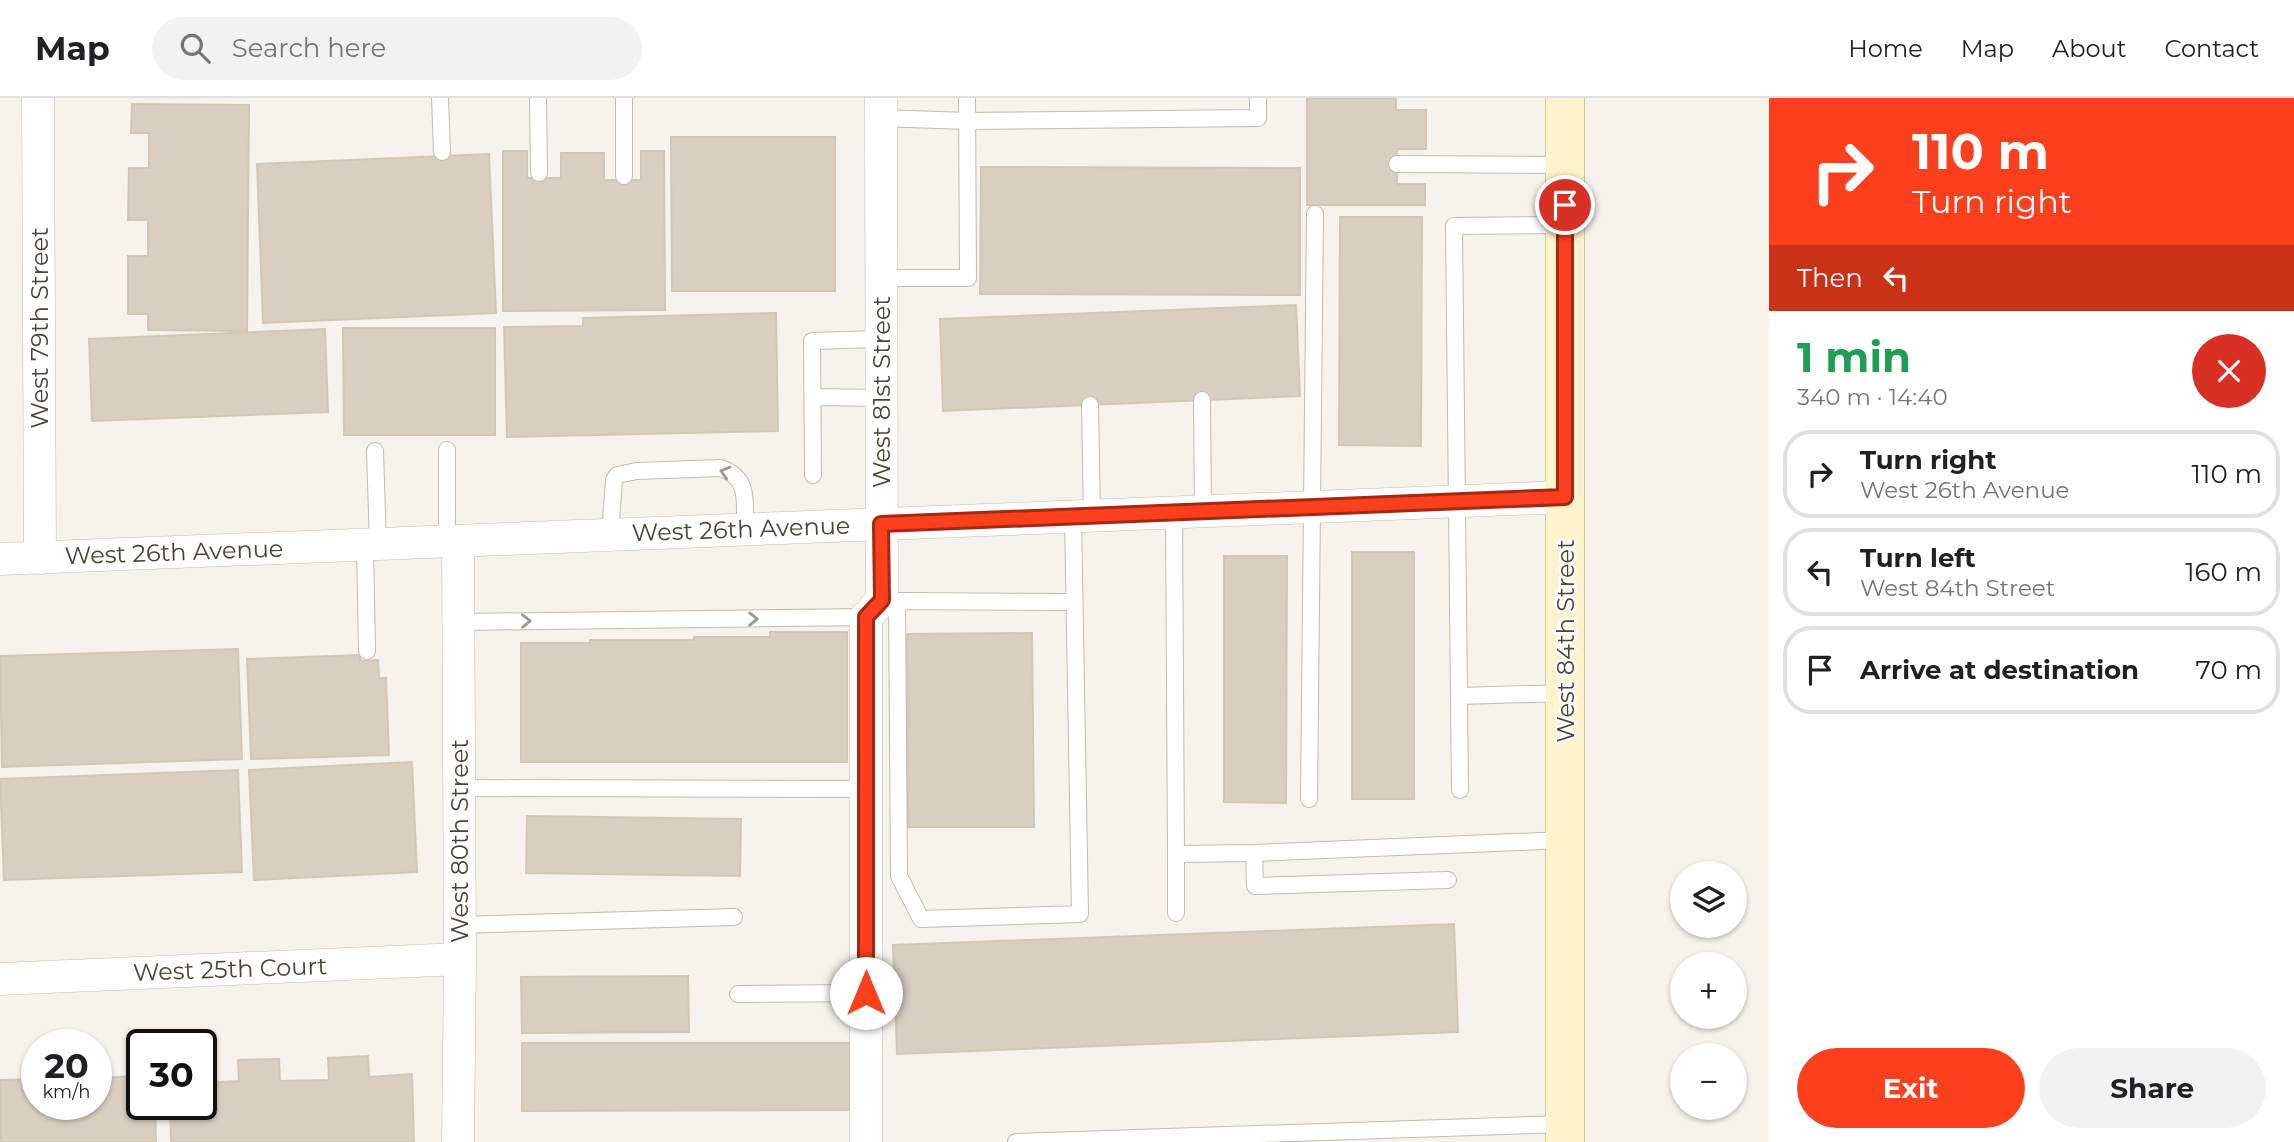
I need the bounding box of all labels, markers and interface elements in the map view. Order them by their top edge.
search box [152,17,642,80]
text: Map [35,28,110,68]
icon: search [176,29,214,67]
text: Search here [232,32,386,64]
text: Home [1848,34,1923,63]
text: Map [1961,34,2014,63]
text: About [2052,34,2126,63]
text: Contact [2164,34,2259,63]
text: 110 m [1912,122,2049,181]
icon: right [1797,126,1888,217]
pin [1535,175,1595,235]
text: Turn right [1912,182,2072,221]
icon: arrive [1546,186,1584,224]
street label: West 79th Street [25,227,54,429]
icon: left [1877,259,1915,297]
text: Then [1797,262,1863,294]
street label: West 81st Street [867,296,896,488]
text: 1 min [1797,331,1911,383]
button: close [2192,334,2266,408]
text: 340 m · 14:40 [1797,383,1948,411]
text: Turn right [1860,444,1996,476]
icon: right [1801,455,1839,493]
text: 110 m [2192,458,2262,490]
one-way arrow [719,466,731,480]
text: West 26th Avenue [1860,476,2070,504]
street label: West 26th Avenue [631,511,851,547]
street label: West 26th Avenue [64,534,284,570]
street label: West 84th Street [1551,539,1580,743]
text: Turn left [1860,542,1976,574]
icon: left [1801,553,1839,591]
text: 160 m [2185,556,2262,588]
text: West 84th Street [1860,574,2055,602]
one-way arrow [748,611,759,627]
one-way arrow [521,613,532,629]
icon: arrive [1801,651,1839,689]
text: Arrive at destination [1860,654,2139,686]
text: 70 m [2196,654,2262,686]
street label: West 80th Street [445,739,474,943]
map controls [1670,861,1747,1120]
button: layers [1670,861,1747,938]
street label: West 25th Court [132,951,328,987]
button: + [1670,952,1747,1029]
position arrow [829,956,903,1030]
speed limit sign: 30 [126,1029,217,1120]
button: − [1670,1043,1747,1120]
text: 20 [44,1044,89,1087]
button: Exit [1797,1048,2025,1128]
button: Share [2039,1048,2266,1128]
text: km/h [42,1081,91,1103]

